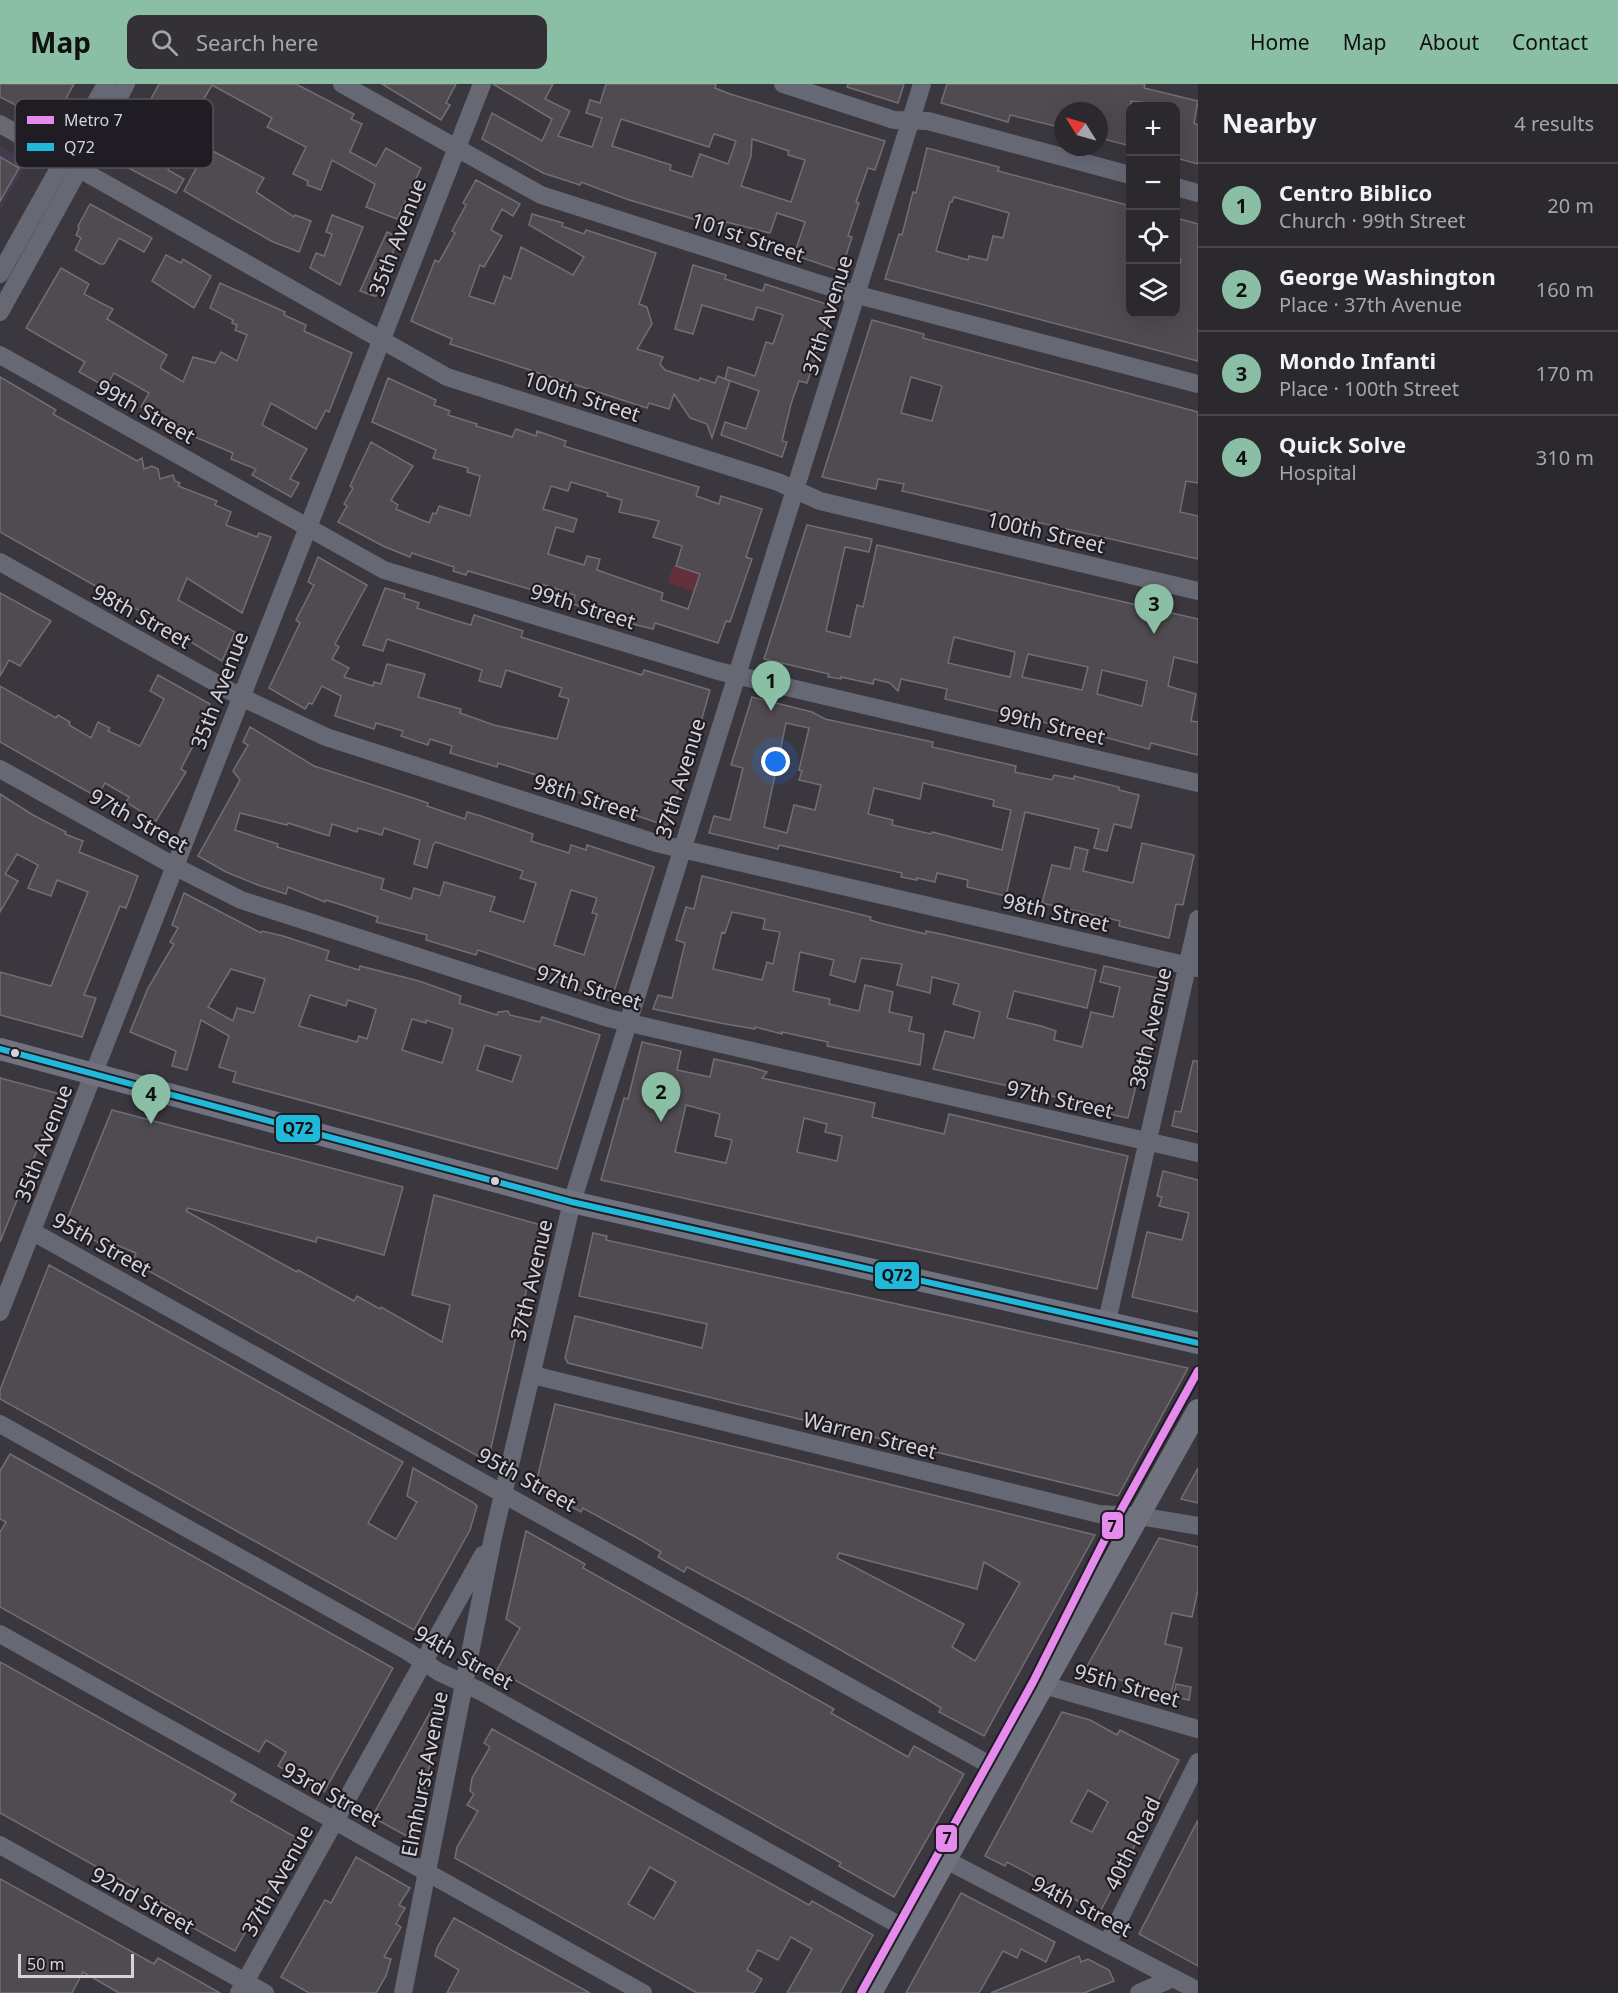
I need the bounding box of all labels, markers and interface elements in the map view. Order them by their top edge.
search box [127,15,547,69]
text: Map [30,23,91,61]
icon: search [148,26,181,59]
text: Search here [196,27,318,57]
text: Home [1250,28,1310,56]
text: Map [1343,28,1386,56]
text: About [1419,28,1479,56]
text: Contact [1512,28,1588,56]
legend [15,99,213,168]
north arrow [1054,102,1108,156]
map controls [1126,102,1180,318]
button: + [1126,102,1180,156]
text: Nearby [1222,105,1317,141]
text: Metro 7 [64,109,123,131]
text: 4 results [1514,110,1594,137]
text: Q72 [64,136,95,158]
button: − [1126,156,1180,210]
street label: 35th Avenue [362,174,432,300]
text: Centro Biblico [1279,177,1432,207]
text: 1 [1236,192,1247,219]
text: 20 m [1547,192,1594,219]
street label: 101st Street [688,205,809,269]
text: Church · 99th Street [1279,207,1465,234]
button: locate [1126,210,1180,264]
street label: 37th Avenue [796,252,858,378]
text: George Washington [1279,261,1496,291]
button: layers [1126,264,1180,318]
text: 2 [1236,276,1247,303]
text: 160 m [1536,276,1594,303]
text: Place · 37th Avenue [1279,291,1462,318]
text: Mondo Infanti [1279,345,1436,375]
text: 3 [1236,360,1247,387]
text: 170 m [1536,360,1594,387]
street label: 100th Street [520,364,644,428]
street label: 99th Street [92,372,201,450]
text: Place · 100th Street [1279,375,1459,402]
text: Quick Solve [1279,429,1406,459]
text: 4 [1236,444,1247,471]
text: 310 m [1536,444,1594,471]
text: Hospital [1279,459,1357,486]
street label: 100th Street [984,505,1108,559]
street label: 98th Street [88,577,197,655]
street label: 99th Street [527,577,639,635]
pin: 3 [1134,584,1174,634]
street label: 35th Avenue [184,627,254,753]
pin: 1 [752,662,790,711]
street label: 99th Street [996,699,1108,751]
street label: 37th Avenue [649,715,711,841]
your location [761,747,790,776]
street label: 98th Street [530,767,642,827]
street label: 97th Street [85,781,194,859]
street label: 98th Street [1000,886,1112,938]
street label: 97th Street [533,958,645,1016]
street label: 38th Avenue [1122,965,1178,1091]
unlabelled marker [9,1047,21,1059]
pin: 2 [642,1072,680,1122]
street label: 97th Street [1004,1073,1116,1125]
pin: 4 [132,1074,170,1124]
street label: 35th Avenue [8,1080,78,1206]
line badge: Q72 [275,1114,321,1143]
text: Q72 [283,1117,313,1139]
unlabelled marker [489,1175,501,1187]
street label: 95th Street [48,1205,157,1283]
street label: 37th Avenue [503,1217,559,1343]
line badge: Q72 [874,1261,920,1290]
text: Q72 [882,1264,912,1286]
street label: Warren Street [800,1405,940,1465]
street label: 95th Street [473,1440,582,1518]
line badge: 7 [1101,1511,1124,1540]
text: 7 [1107,1515,1117,1537]
street label: 94th Street [410,1618,519,1696]
street label: 95th Street [1071,1657,1183,1714]
street label: Elmhurst Avenue [394,1689,454,1859]
street label: 93rd Street [277,1755,387,1833]
street label: 40th Road [1097,1792,1167,1894]
street label: 37th Avenue [235,1819,319,1941]
line badge: 7 [935,1824,958,1853]
text: 7 [942,1827,952,1849]
street label: 92nd Street [86,1860,200,1940]
street label: 94th Street [1027,1869,1137,1943]
scale bar [18,1951,134,1978]
text: 50 m [27,1953,64,1975]

